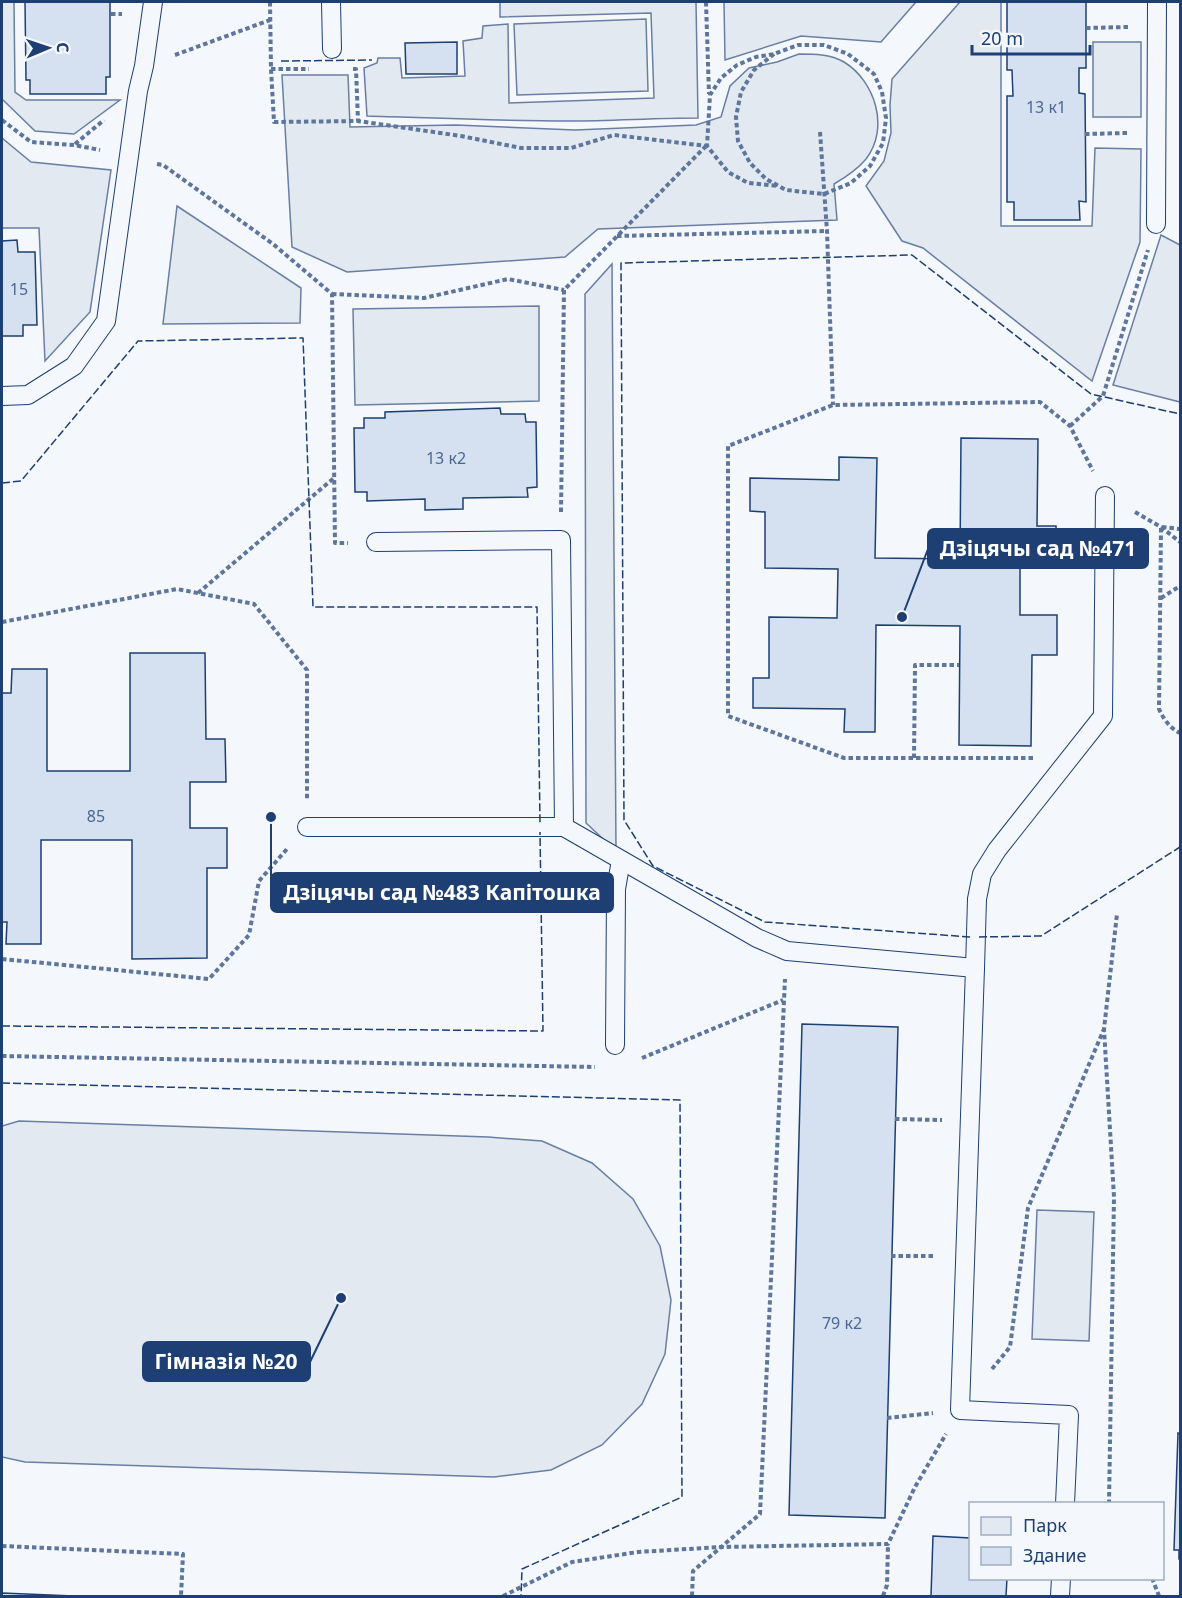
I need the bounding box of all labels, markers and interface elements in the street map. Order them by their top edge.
north arrow [18,18,78,78]
scale bar [972,18,1090,56]
text: 20 m [981,26,1023,50]
text: С [52,42,74,53]
house number: 13 к1 [1026,96,1066,118]
house number: 15 [10,278,28,300]
house number: 13 к2 [426,447,466,469]
callout: Дзіцячы сад №471 [928,529,1148,568]
text: Дзіцячы сад №471 [940,534,1136,562]
house number: 85 [87,805,105,827]
callout: Дзіцячы сад №483 Капітошка [271,873,613,912]
text: Дзіцячы сад №483 Капітошка [283,878,601,906]
house number: 79 к2 [822,1312,862,1334]
callout: Гімназія №20 [143,1342,310,1381]
text: Гімназія №20 [154,1347,298,1375]
legend [969,1502,1164,1580]
text: Парк [1023,1513,1067,1537]
text: Здание [1023,1543,1087,1567]

